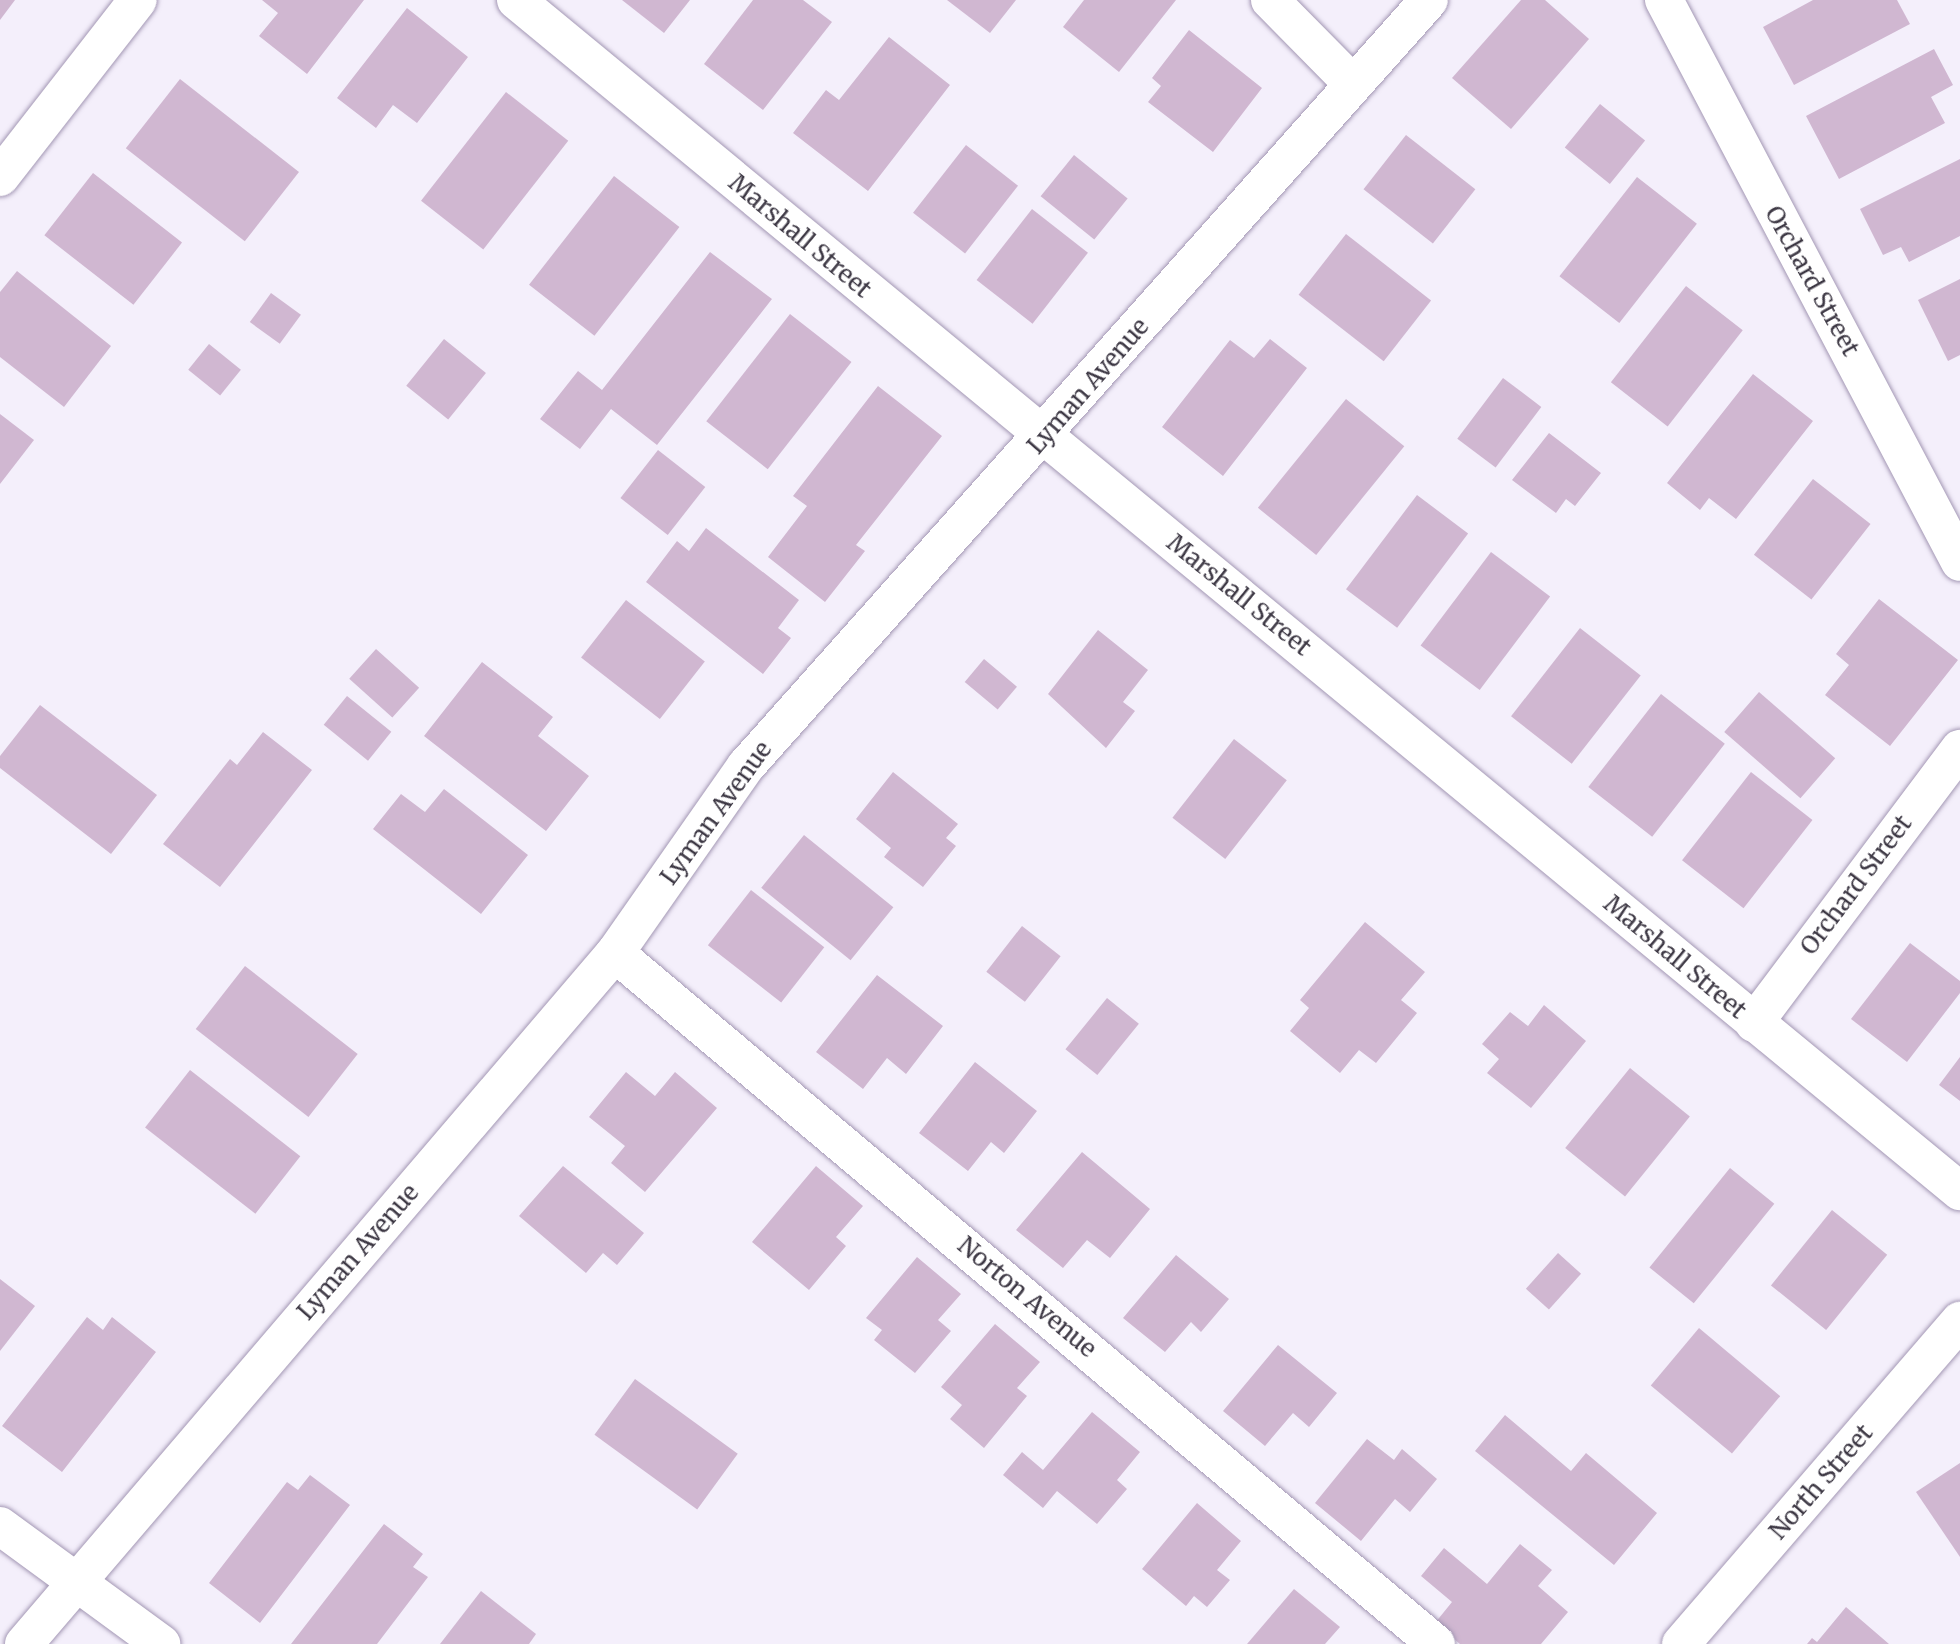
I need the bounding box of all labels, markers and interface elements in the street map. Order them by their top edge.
street label: Marshall Street [723,168,877,304]
street label: Orchard Street [1759,201,1865,361]
street label: Lyman Avenue [1021,312,1155,460]
street label: Marshall Street [1161,528,1317,662]
street label: Lyman Avenue [654,736,778,890]
street label: Orchard Street [1794,810,1918,960]
street label: Marshall Street [1598,889,1752,1025]
street label: Lyman Avenue [291,1178,425,1326]
street label: Norton Avenue [952,1231,1102,1363]
street label: North Street [1763,1419,1879,1545]

